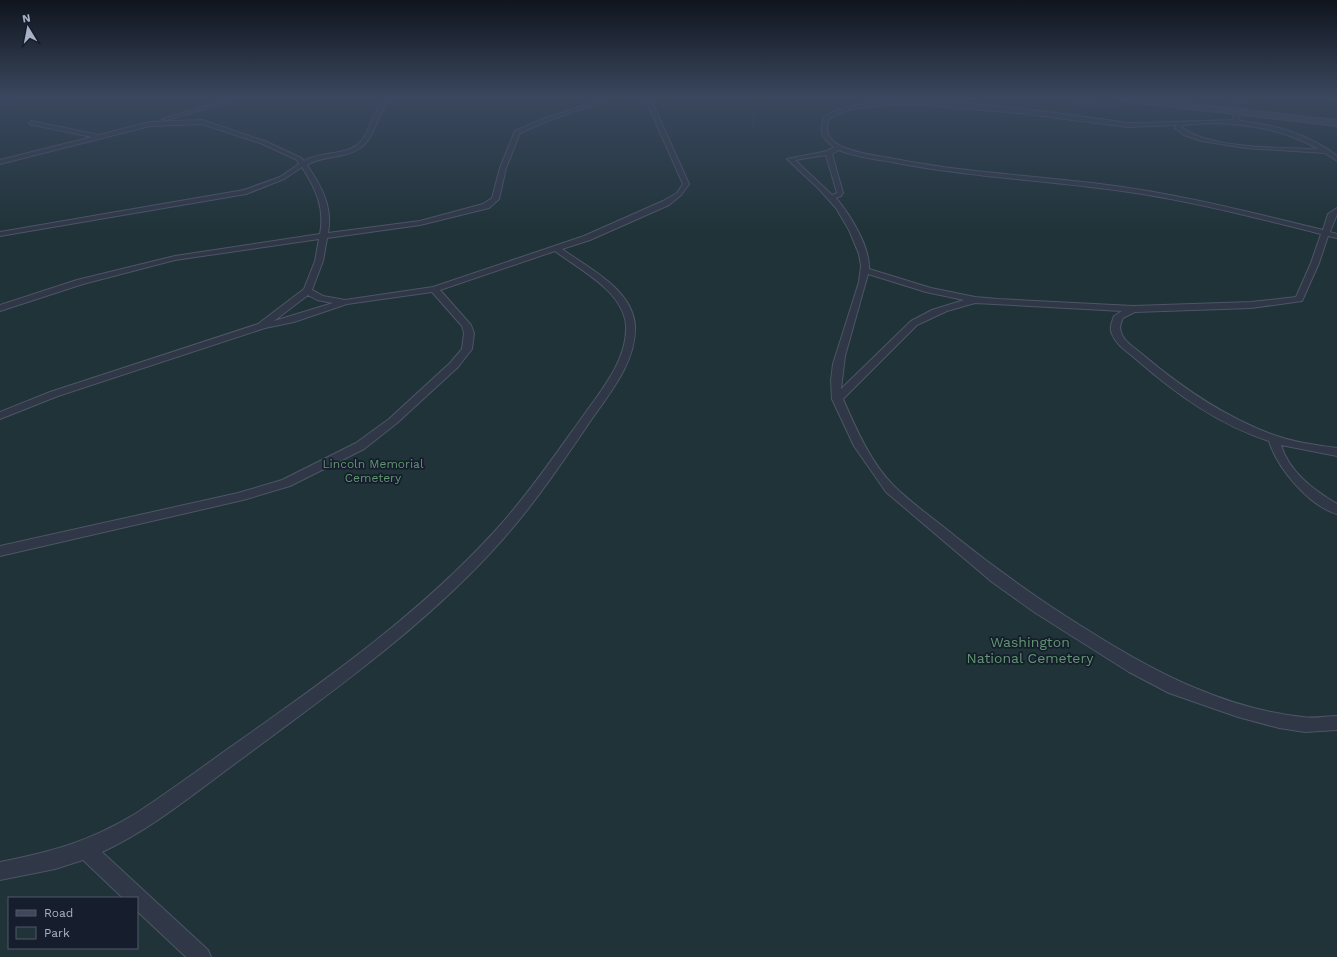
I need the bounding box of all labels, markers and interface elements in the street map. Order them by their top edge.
north arrow [8,8,48,48]
text: N [21,12,31,26]
park label: Lincoln Memorial Cemetery [322,457,424,485]
park label: Washington National Cemetery [967,634,1094,666]
legend [8,897,138,949]
text: Road [44,906,73,920]
text: Park [44,926,70,940]

